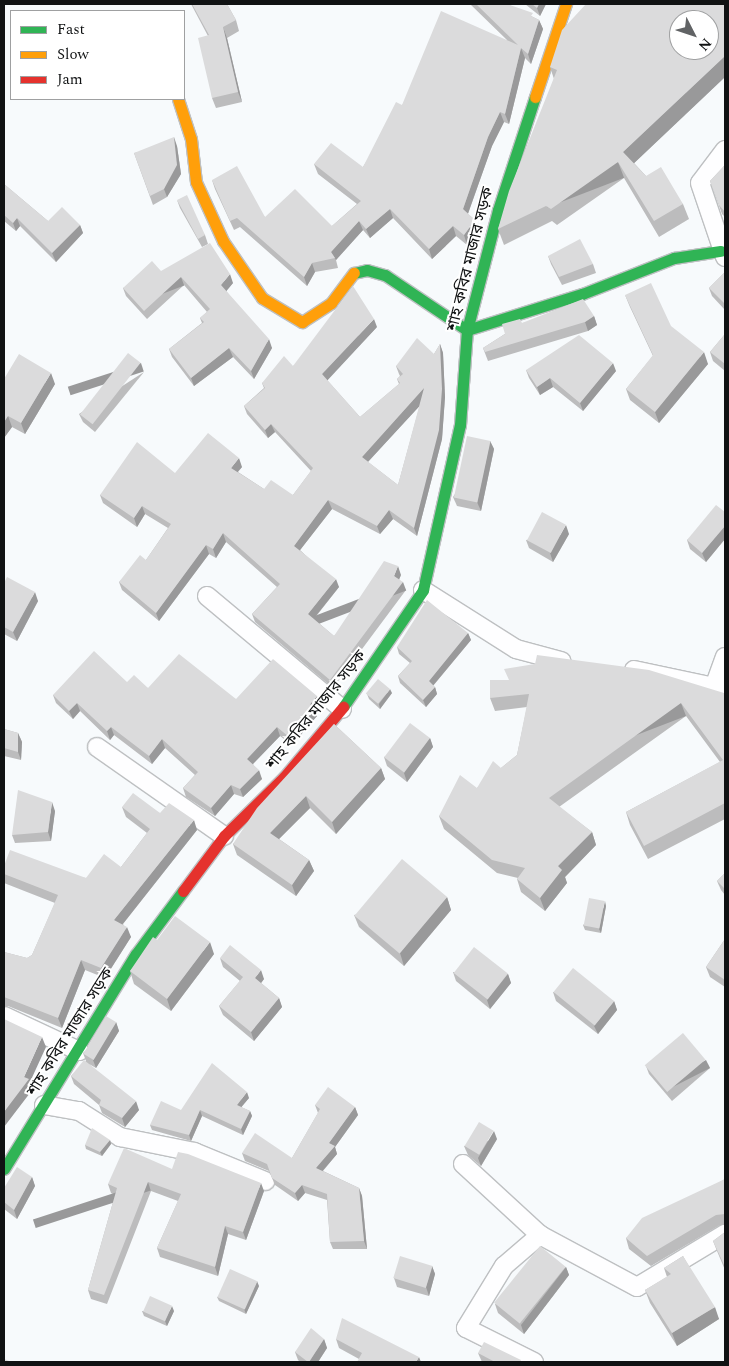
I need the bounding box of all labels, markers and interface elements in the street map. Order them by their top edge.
legend [10,10,185,100]
north arrow [669,10,719,60]
text: Fast [57,18,85,41]
text: N [693,33,717,56]
text: Slow [57,43,89,66]
text: Jam [57,68,83,91]
street label: শাহ কবির মাজার সড়ক [443,185,497,333]
street label: শাহ কবির মাজার সড়ক [262,647,370,773]
street label: শাহ কবির মাজার সড়ক [23,964,117,1100]

